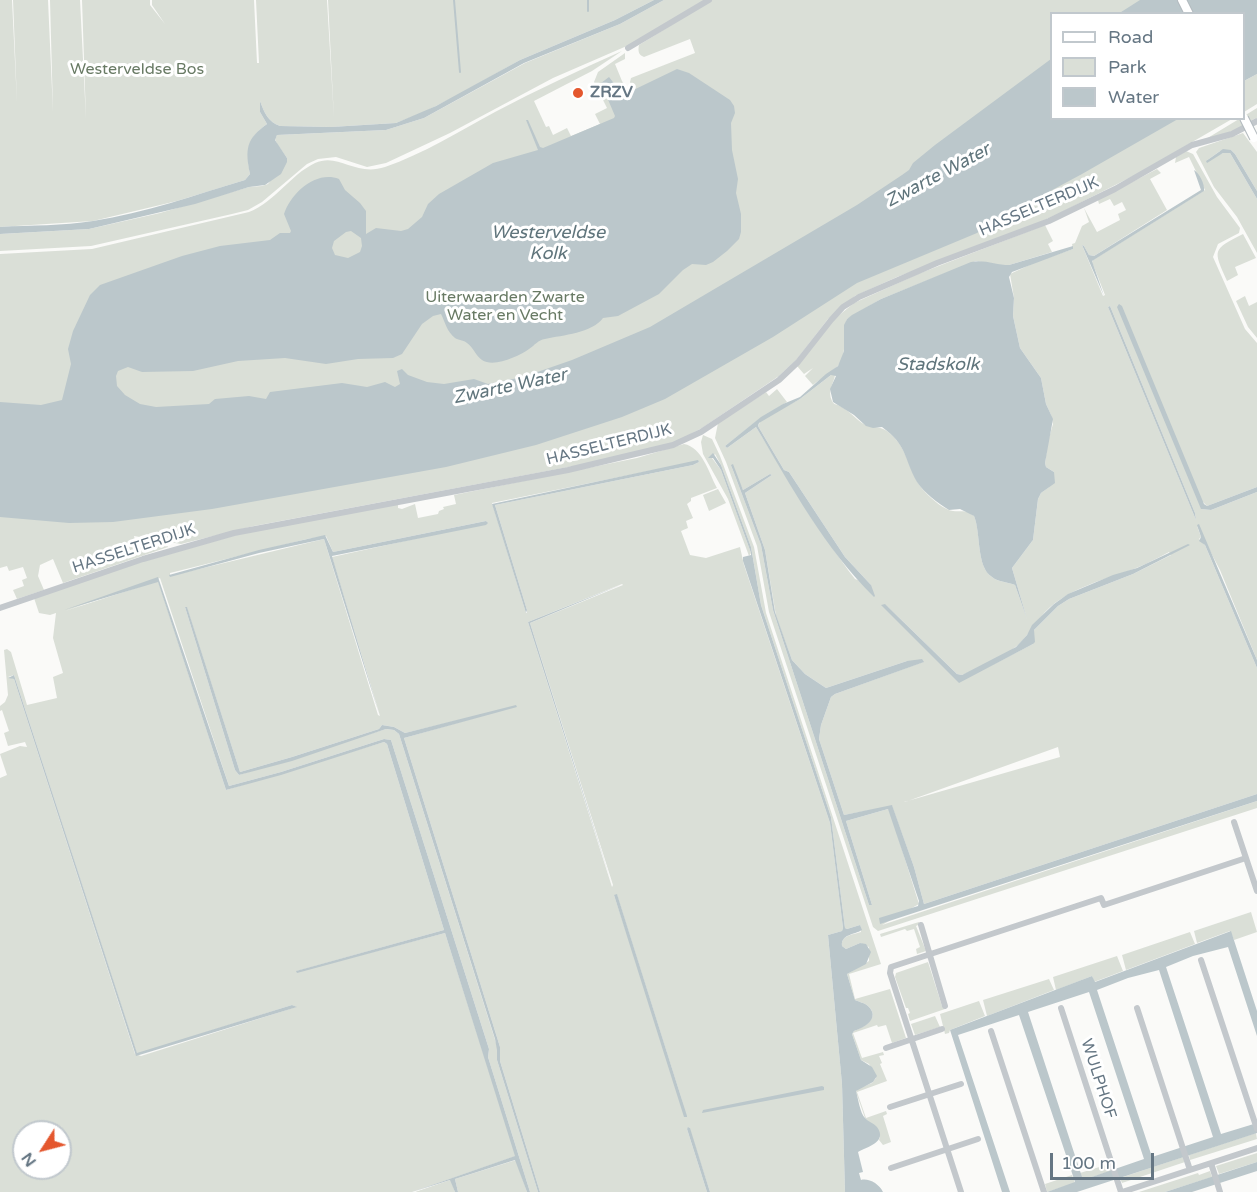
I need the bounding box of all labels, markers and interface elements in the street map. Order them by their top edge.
legend [1050,12,1245,120]
text: Road [1108,26,1153,48]
text: Park [1108,56,1146,78]
park label: Westerveldse Bos [70,60,204,80]
place label: ZRZV [590,83,633,103]
marker: ZRZV [571,86,585,100]
text: Water [1108,86,1159,108]
water label: Zwarte Water [882,139,994,213]
street label: HASSELTERDIJK [976,173,1102,241]
water label: Westerveldse Kolk [491,222,605,264]
park label: Uiterwaarden Zwarte Water en Vecht [425,288,585,326]
water label: Stadskolk [897,354,979,376]
water label: Zwarte Water [451,364,569,410]
street label: HASSELTERDIJK [545,420,673,470]
street label: HASSELTERDIJK [70,520,198,578]
street label: WULPHOF [1076,1037,1120,1121]
north arrow [12,1120,72,1180]
scale bar [1053,1141,1156,1179]
text: N [17,1148,41,1170]
text: 100 m [1061,1152,1116,1174]

